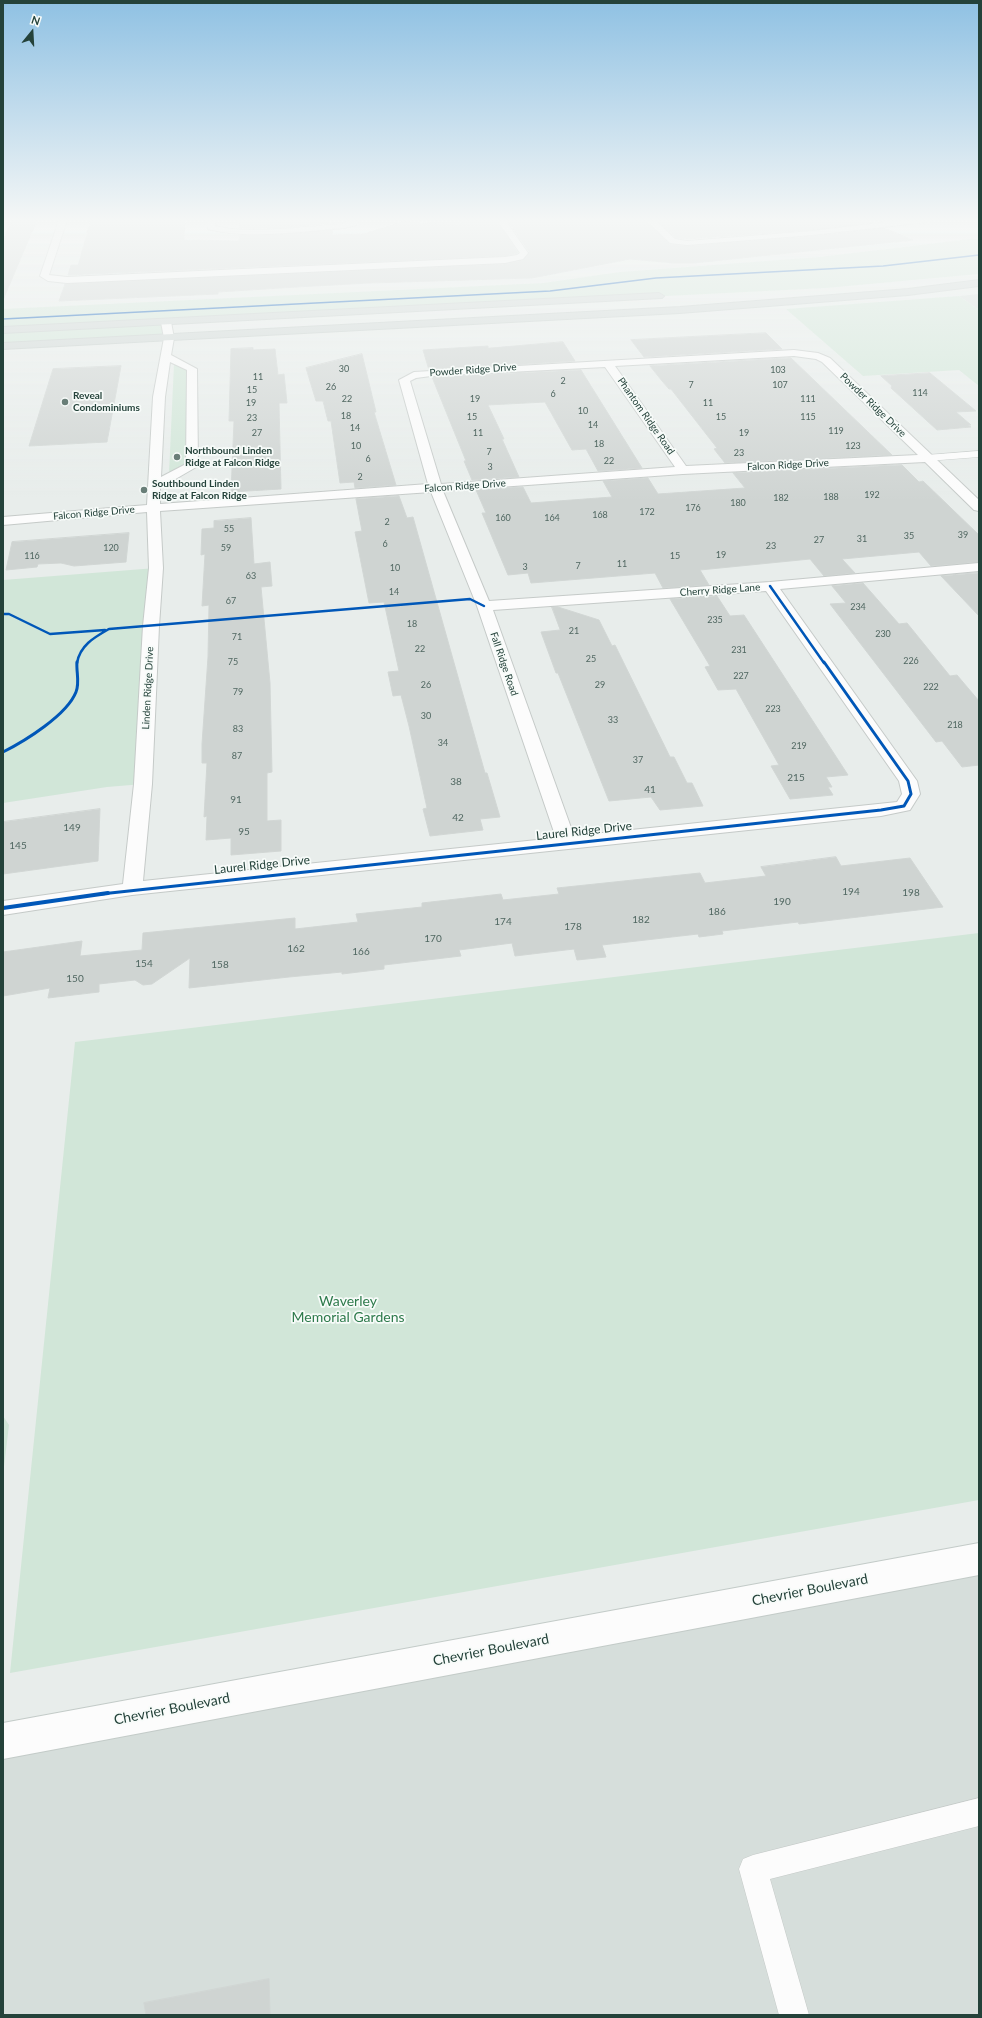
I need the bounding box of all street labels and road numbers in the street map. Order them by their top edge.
street label: Powder Ridge Drive [429,361,517,379]
street label: Powder Ridge Drive [837,370,909,440]
street label: Phantom Ridge Road [615,375,677,457]
street label: Falcon Ridge Drive [747,457,829,473]
street label: Falcon Ridge Drive [424,477,506,495]
street label: Falcon Ridge Drive [53,503,135,523]
street label: Cherry Ridge Lane [679,581,761,599]
street label: Fall Ridge Road [487,631,521,697]
street label: Linden Ridge Drive [140,646,156,730]
street label: Laurel Ridge Drive [535,819,633,843]
street label: Laurel Ridge Drive [213,853,311,877]
street label: Chevrier Boulevard [750,1570,870,1610]
street label: Chevrier Boulevard [431,1630,551,1670]
street label: Chevrier Boulevard [112,1689,232,1729]

